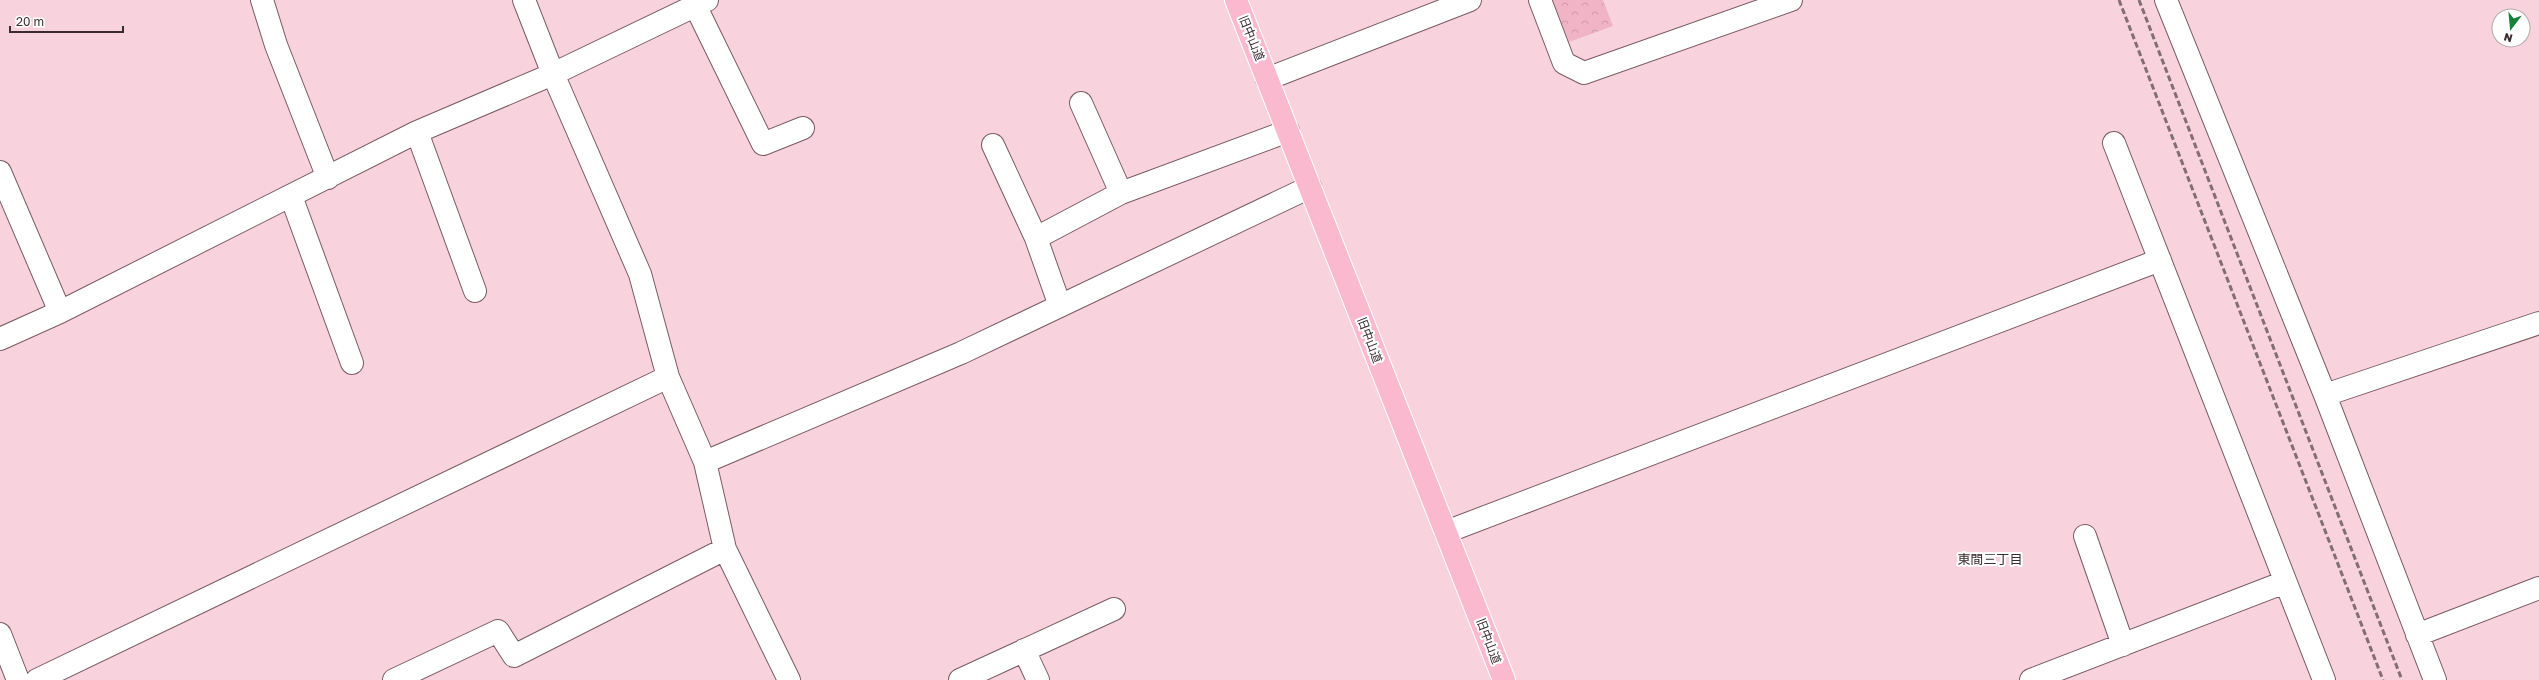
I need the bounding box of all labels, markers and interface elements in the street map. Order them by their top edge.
scale bar [10,8,123,34]
north arrow [2491,8,2531,48]
street label: 旧中山道 [1236,13,1268,63]
text: 20 m [16,14,44,29]
text: N [2502,31,2514,45]
street label: 旧中山道 [1354,315,1386,365]
district label: 東間三丁目 [1957,551,2023,567]
street label: 旧中山道 [1473,616,1505,666]

